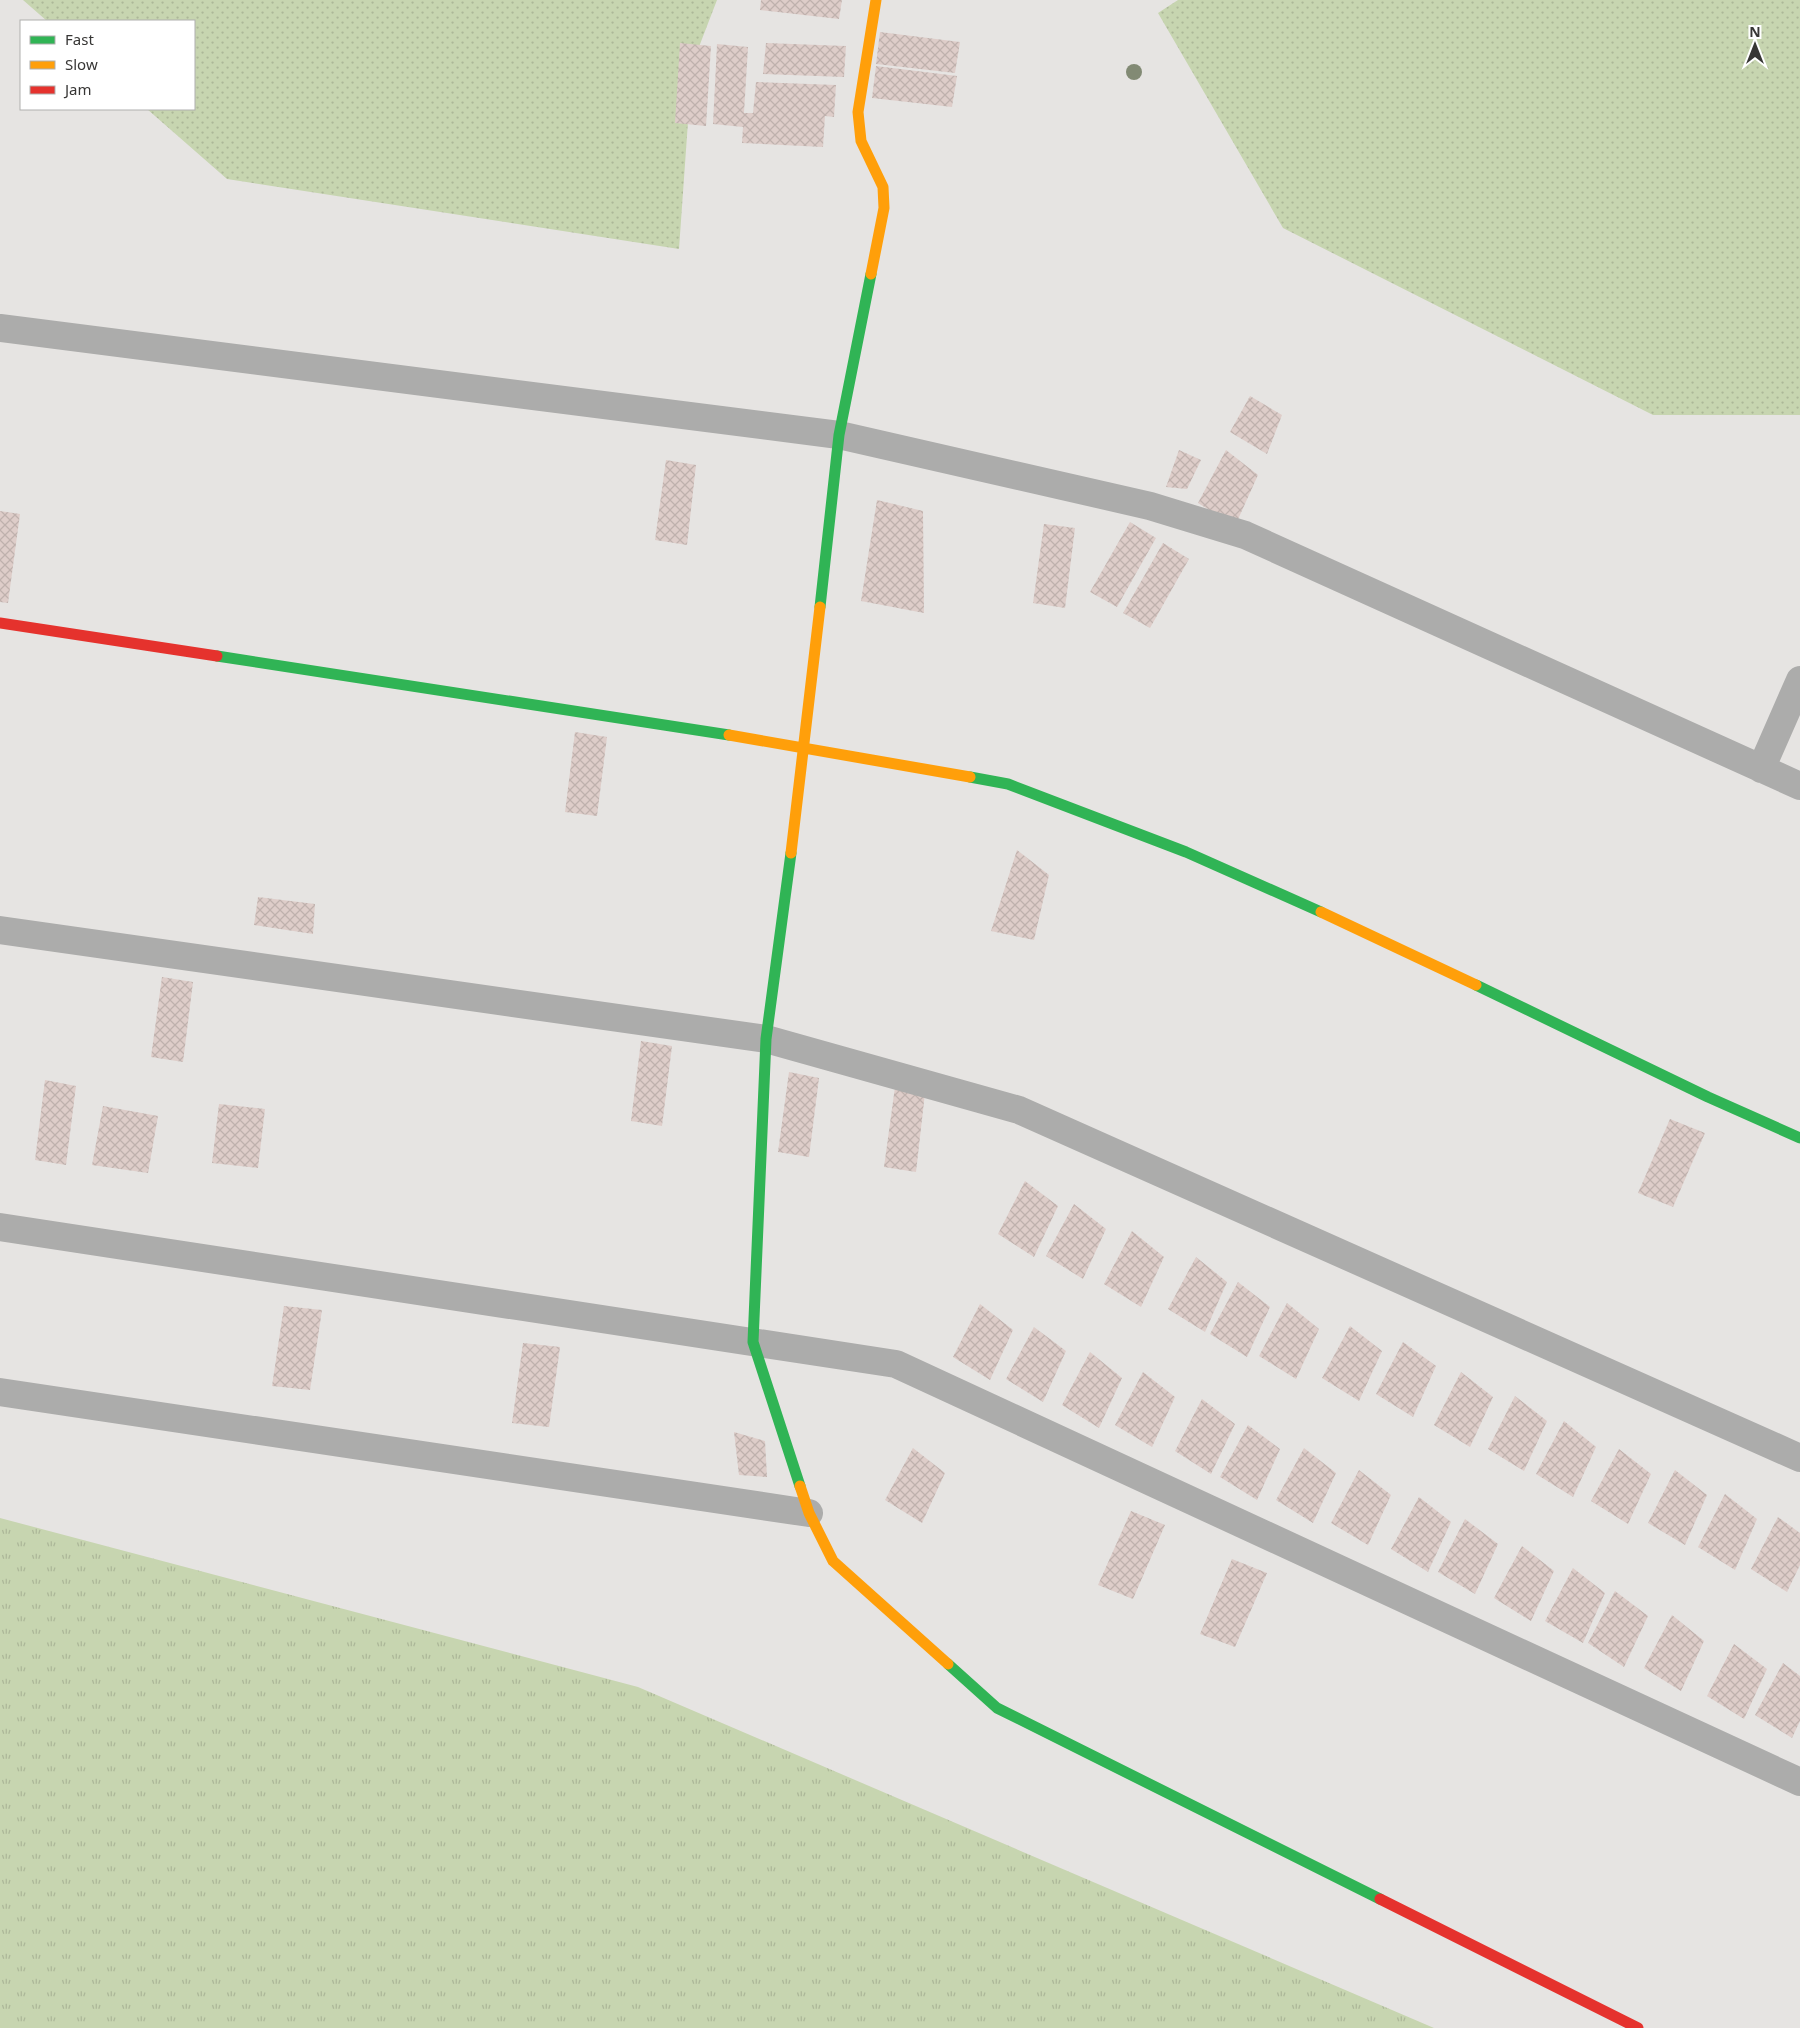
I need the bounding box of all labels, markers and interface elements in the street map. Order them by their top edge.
legend [20,20,195,110]
north arrow [1730,20,1780,70]
text: N [1749,22,1761,41]
text: Fast [65,29,94,49]
text: Slow [65,54,98,74]
text: Jam [63,79,92,99]

